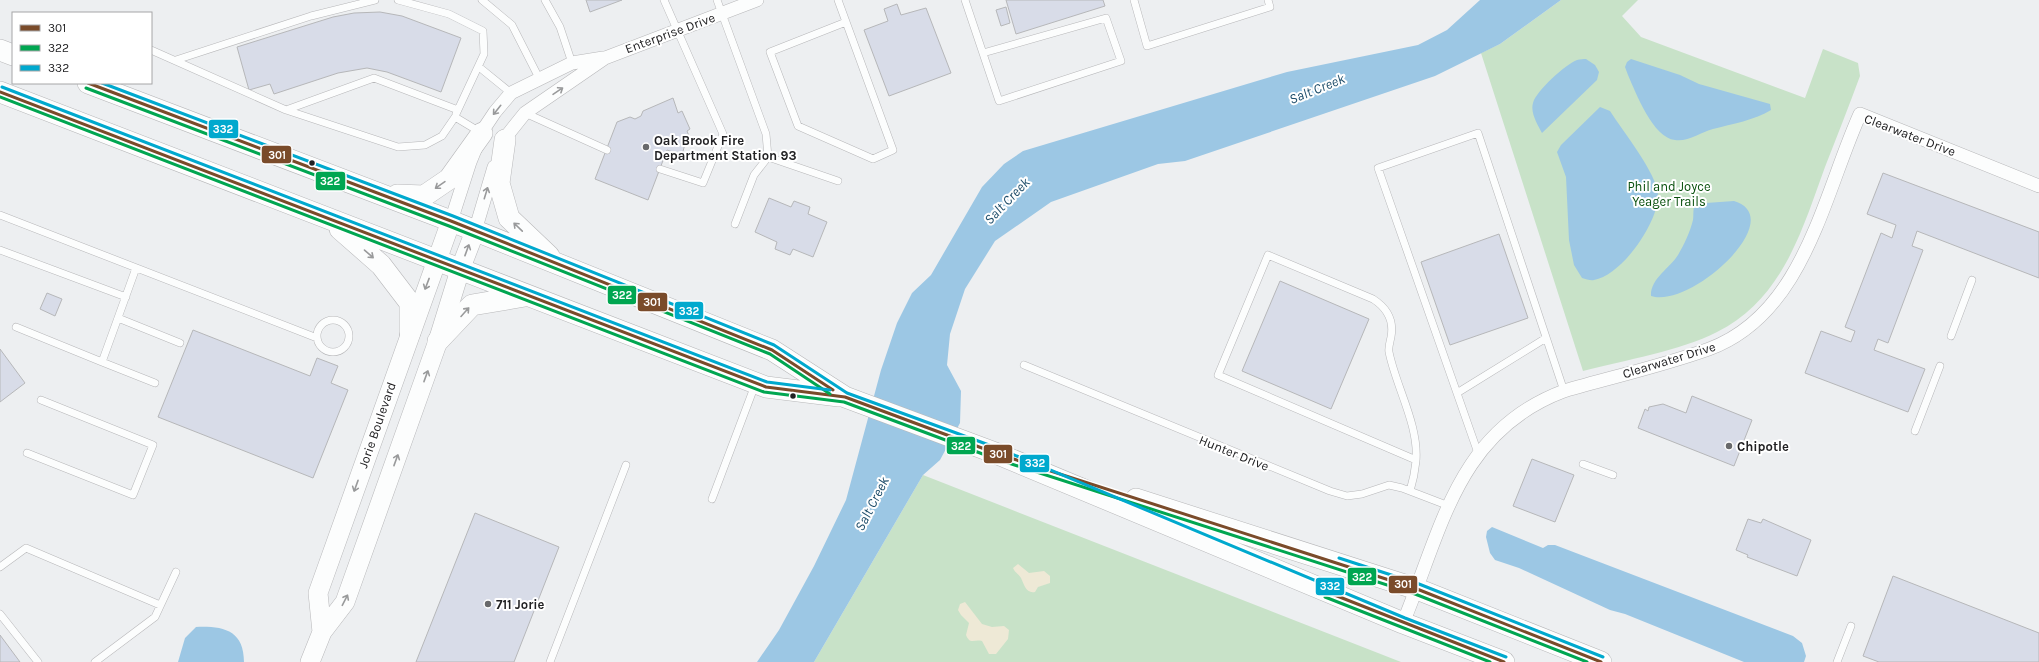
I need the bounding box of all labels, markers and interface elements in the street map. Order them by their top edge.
street label: Enterprise Drive [623,10,717,56]
legend [12,12,152,84]
text: 301 [48,21,66,35]
text: 322 [48,41,69,55]
text: 332 [48,61,69,75]
water label: Salt Creek [1287,70,1348,108]
one-way arrow [552,87,563,95]
one-way arrow [493,104,501,115]
street label: Clearwater Drive [1862,111,1958,159]
line badge: 332 [208,119,239,139]
text: 332 [213,123,234,136]
place label: Oak Brook Fire Department Station 93 [654,133,797,163]
marker: Oak Brook Fire Department Station 93 [641,142,651,152]
line badge: 301 [261,145,292,164]
text: 301 [268,149,286,162]
unlabelled marker [307,158,317,168]
line badge: 322 [315,171,346,191]
water label: Salt Creek [981,173,1034,228]
text: 322 [320,175,340,188]
park label: Phil and Joyce Yeager Trails [1627,179,1711,209]
one-way arrow [435,181,446,189]
one-way arrow [483,187,490,200]
one-way arrow [513,222,523,231]
one-way arrow [464,245,472,257]
one-way arrow [363,249,373,258]
one-way arrow [423,277,431,289]
line badge: 322 [607,285,637,305]
text: 322 [612,289,632,302]
line badge: 301 [637,292,668,312]
text: 301 [643,296,661,309]
line badge: 332 [674,301,704,320]
text: 332 [679,305,700,318]
one-way arrow [460,307,469,317]
street label: Clearwater Drive [1621,339,1718,381]
one-way arrow [422,371,430,383]
street label: Jorie Boulevard [355,380,399,470]
unlabelled marker [788,391,798,401]
street label: Hunter Drive [1197,432,1271,474]
line badge: 322 [946,436,976,455]
place label: Chipotle [1737,439,1789,454]
text: 322 [951,440,971,453]
marker: Chipotle [1724,441,1734,451]
line badge: 301 [983,444,1013,464]
text: 301 [989,448,1007,461]
one-way arrow [393,454,400,467]
line badge: 332 [1019,454,1050,473]
text: 332 [1025,457,1046,470]
water label: Salt Creek [851,473,893,534]
one-way arrow [351,479,359,491]
line badge: 322 [1347,567,1377,586]
text: 322 [1352,571,1372,584]
line badge: 301 [1388,575,1418,594]
line badge: 332 [1315,577,1345,596]
text: 301 [1394,578,1412,591]
text: 332 [1320,580,1341,593]
one-way arrow [342,594,349,606]
place label: 711 Jorie [496,597,545,612]
marker: 711 Jorie [483,599,493,609]

